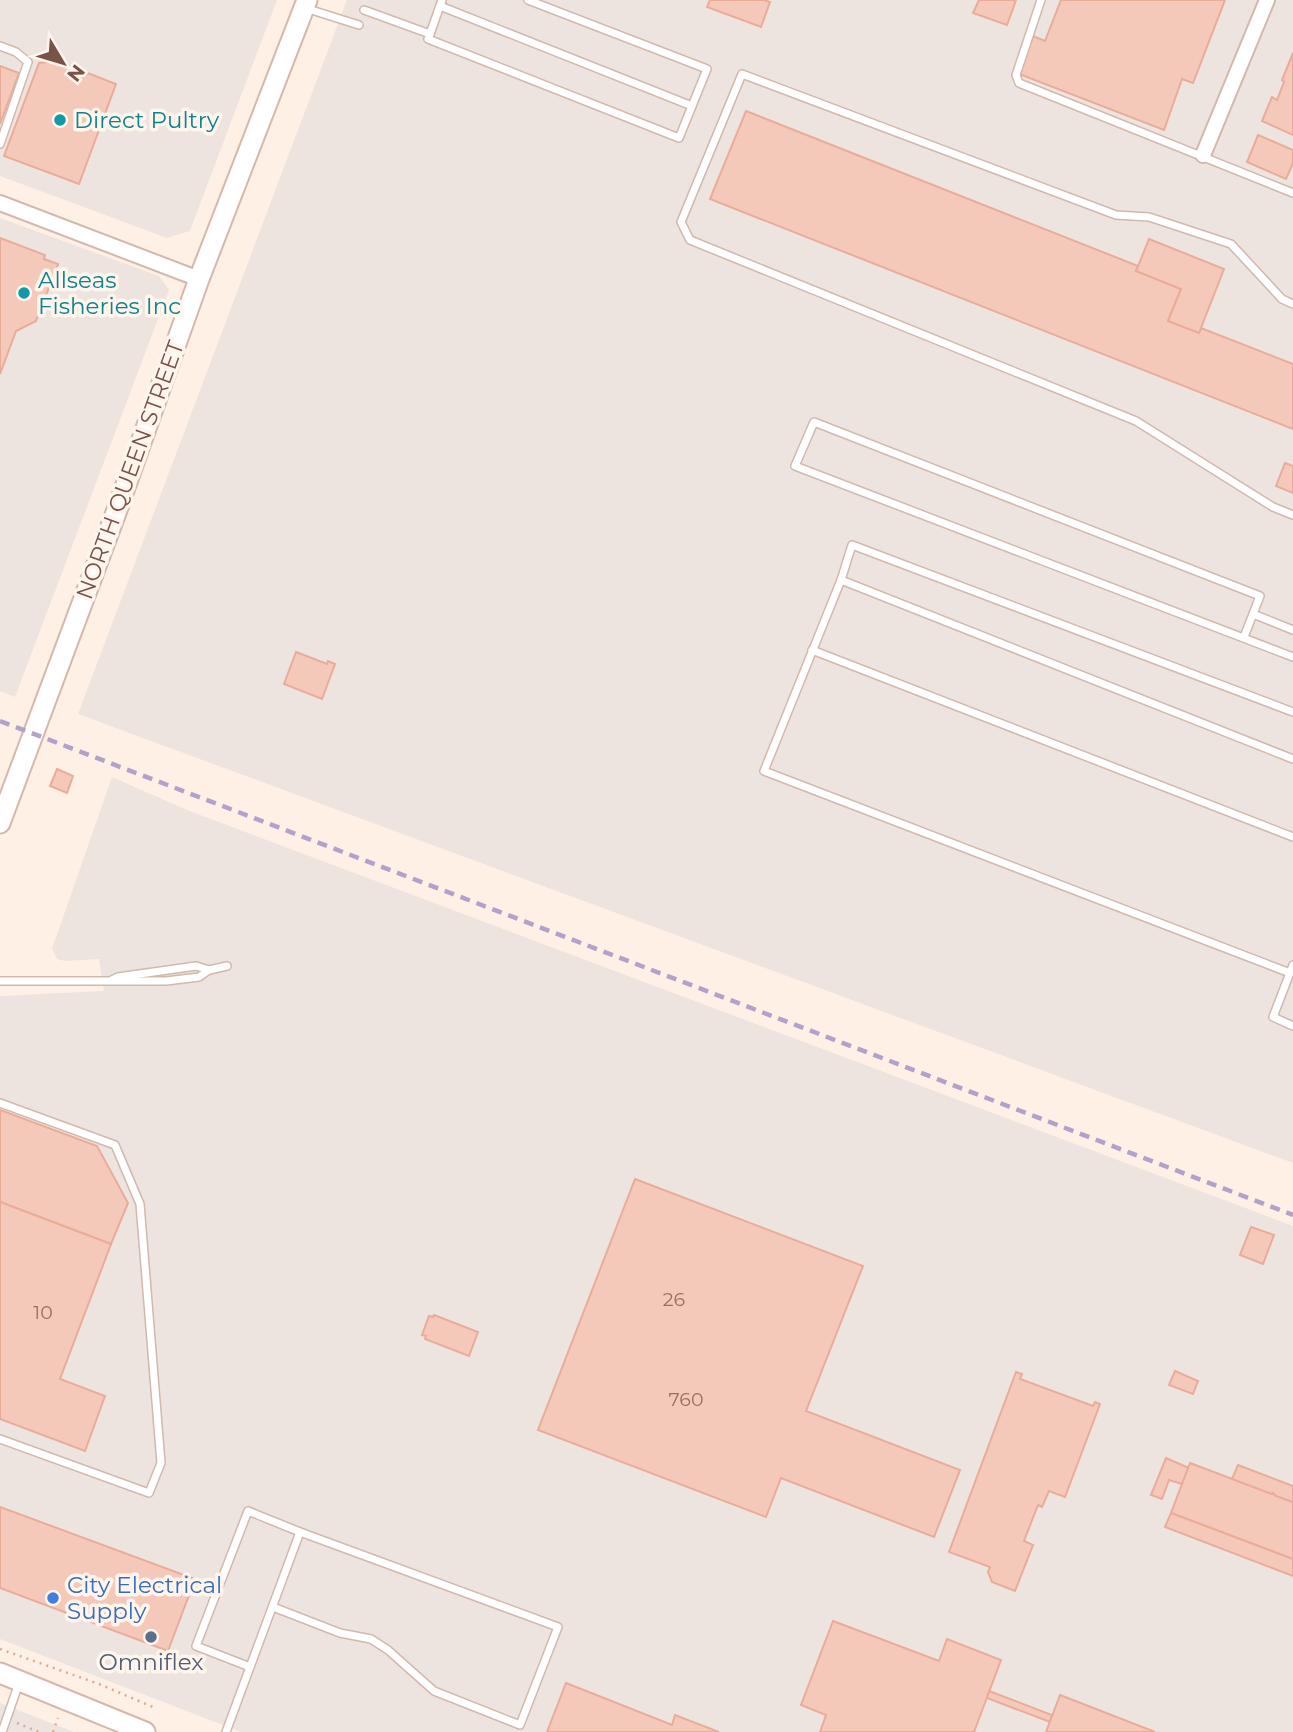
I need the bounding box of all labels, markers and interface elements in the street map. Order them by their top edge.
north arrow [28,28,98,98]
text: N [62,60,90,86]
place label: Direct Pultry [74,106,220,134]
marker: Direct Pultry [52,112,68,128]
place label: Allseas Fisheries Inc [38,266,181,320]
marker: Allseas Fisheries Inc [16,285,32,301]
street label: NORTH QUEEN STREET [70,336,190,603]
house number: 26 [663,1288,685,1311]
house number: 10 [33,1301,53,1324]
house number: 760 [669,1388,703,1411]
place label: City Electrical Supply [67,1571,222,1625]
marker: City Electrical Supply [45,1590,61,1606]
marker: Omniflex [143,1629,159,1645]
place label: Omniflex [98,1648,204,1676]

